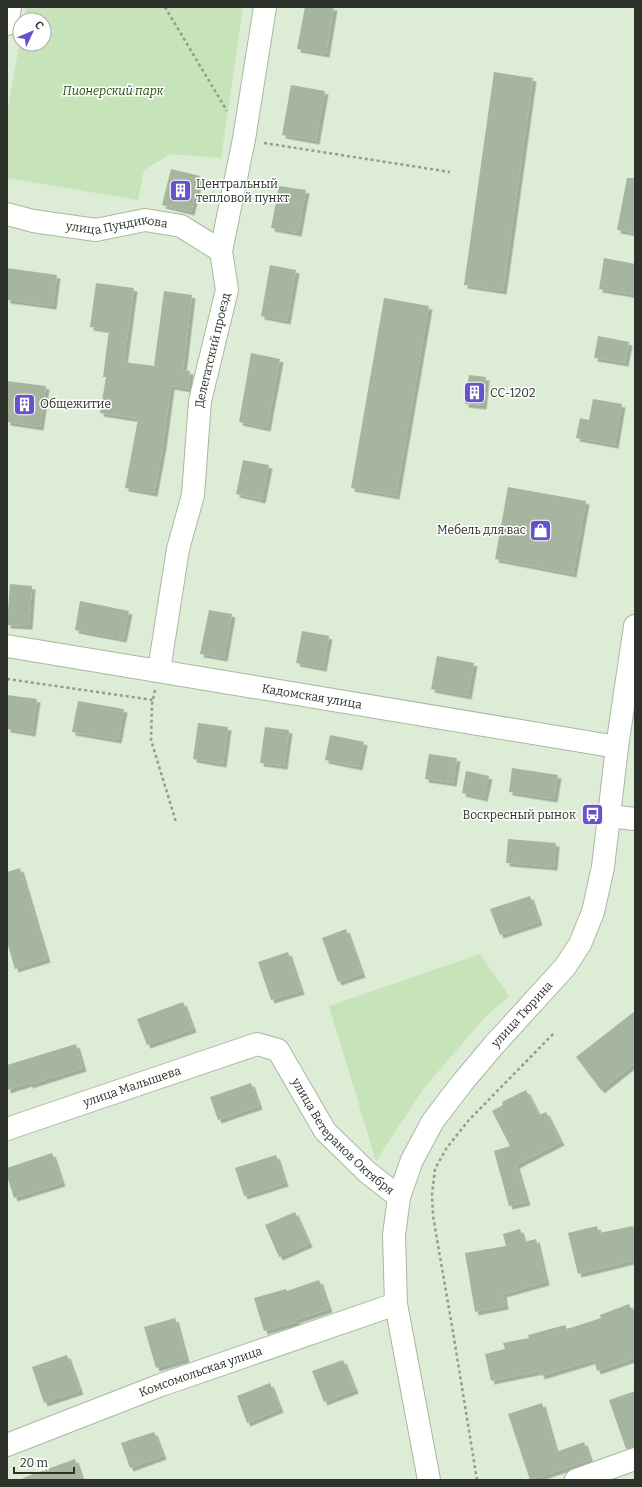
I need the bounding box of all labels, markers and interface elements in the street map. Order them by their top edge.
north arrow [12,12,52,52]
text: С [32,18,46,32]
park label: Пионерский парк [63,84,164,98]
place label: Центральный тепловой пункт [196,177,289,205]
building icon: Центральный тепловой пункт [168,178,194,204]
street label: улица Пундикова [64,213,169,237]
street label: Делегатский проезд [193,291,233,408]
building icon: СС-1202 [462,380,488,406]
place label: СС-1202 [490,386,535,400]
building icon: Общежитие [12,391,38,417]
place label: Общежитие [40,397,111,411]
shop icon: Мебель для вас [528,517,554,543]
place label: Мебель для вас [437,523,526,537]
street label: Кадомская улица [261,681,363,712]
bus stop icon: Воскресный рынок [579,802,605,828]
place label: Воскресный рынок [463,808,576,822]
street label: улица Тюрина [488,978,556,1051]
street label: улица Малышева [80,1063,183,1110]
street label: улица Ветеранов Октября [288,1075,397,1198]
street label: Комсомольская улица [137,1344,264,1400]
scale bar [14,1449,74,1475]
text: 20 m [20,1456,49,1470]

